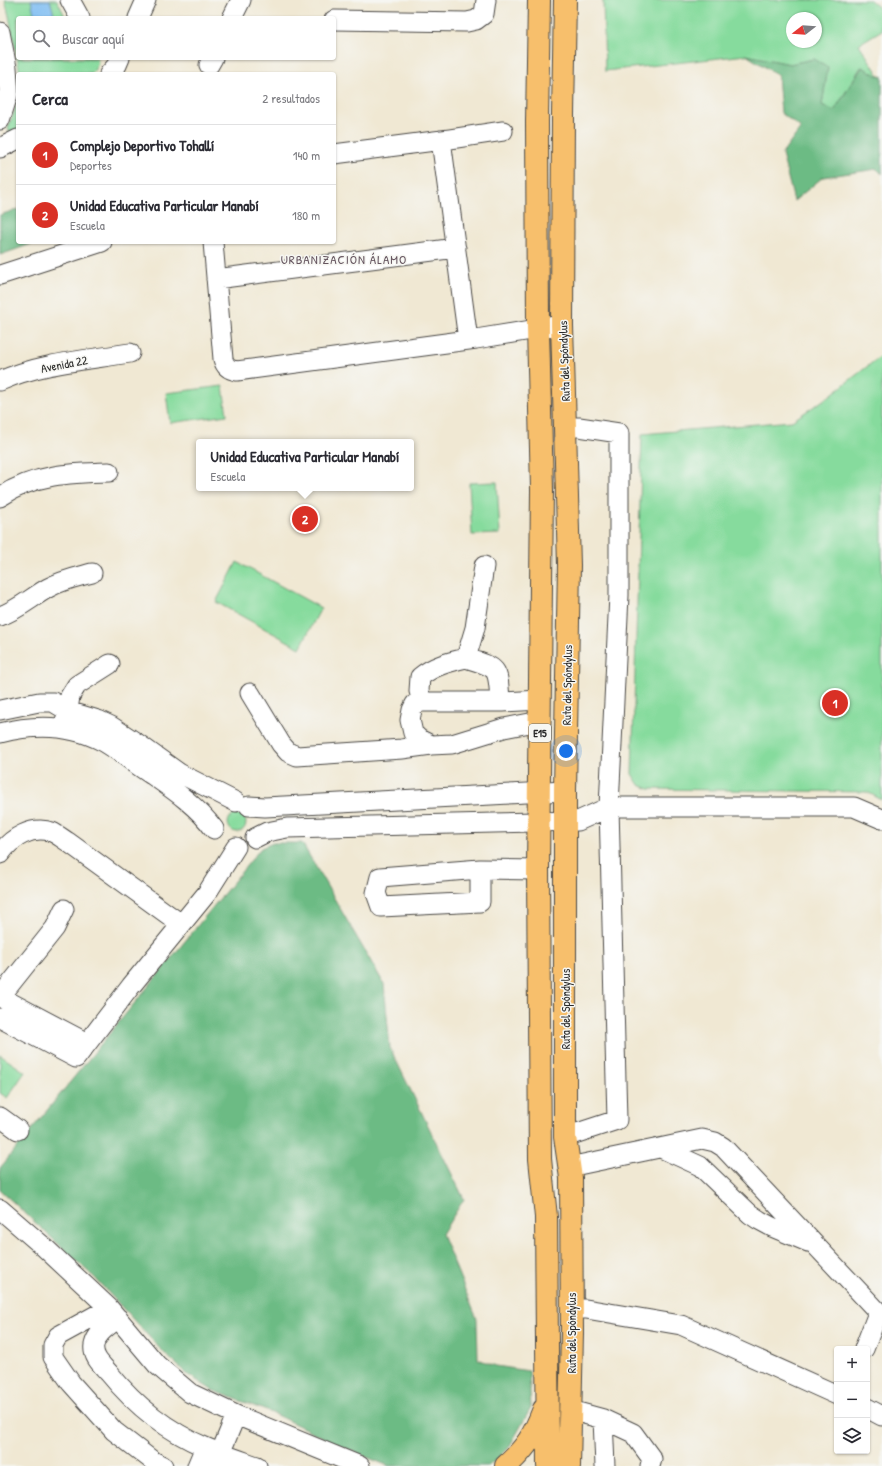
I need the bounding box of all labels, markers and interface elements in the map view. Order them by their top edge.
north arrow [786,12,822,48]
search box [16,16,336,60]
icon: search [30,27,52,49]
text: Buscar aquí [62,28,125,49]
text: Cerca [32,87,68,110]
text: 2 resultados [262,89,320,107]
text: Complejo Deportivo Tohallí [70,135,214,156]
text: 1 [43,146,47,164]
text: 140 m [293,146,320,164]
text: Deportes [70,156,112,174]
text: Unidad Educativa Particular Manabí [70,195,259,216]
text: 2 [42,206,48,224]
text: 180 m [292,206,320,224]
text: Escuela [70,216,105,234]
district label: URBANIZACIÓN ÁLAMO [281,250,407,268]
street label: Ruta del Spóndylus [554,320,574,402]
street label: Avenida 22 [39,351,89,377]
popup [196,439,414,491]
text: Unidad Educativa Particular Manabí [211,446,399,467]
text: Escuela [211,467,245,485]
pin: 2 [292,504,318,534]
street label: Ruta del Spóndylus [558,644,576,725]
pin: 1 [822,688,848,718]
road number: E15 [529,724,551,742]
your location [556,741,576,761]
street label: Ruta del Spóndylus [557,968,574,1049]
street label: Ruta del Spóndylus [563,1292,580,1373]
map controls [834,1346,870,1454]
button: + [834,1346,870,1382]
button: − [834,1382,870,1418]
button: layers [834,1418,870,1454]

